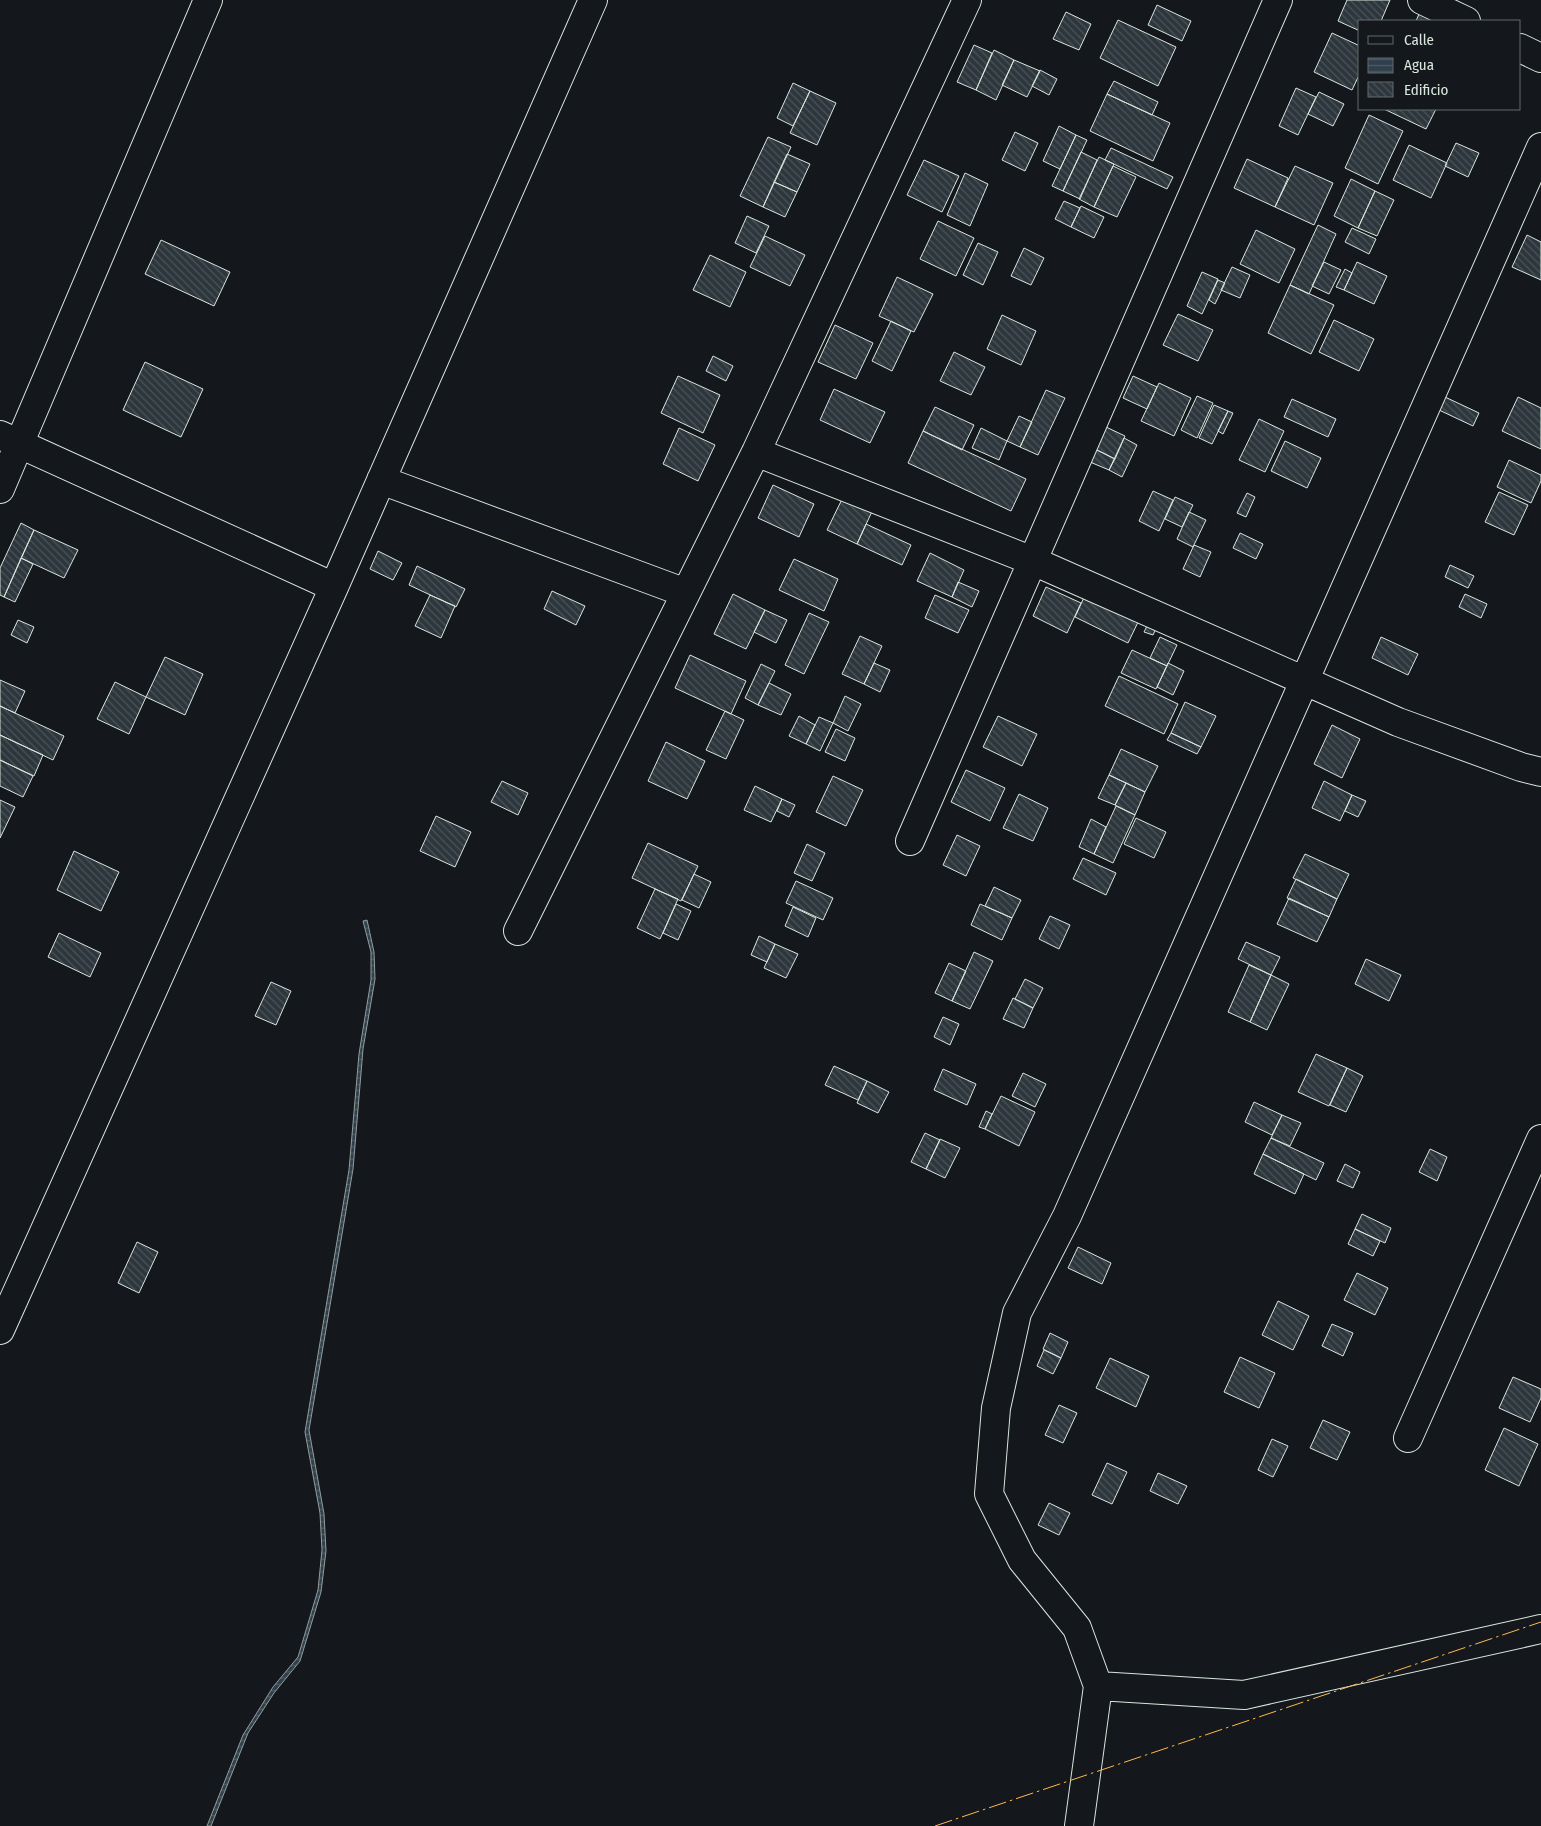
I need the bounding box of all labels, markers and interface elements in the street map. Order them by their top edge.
legend [1358,20,1521,110]
text: Calle [1404,31,1434,49]
text: Agua [1404,56,1434,74]
text: Edificio [1404,81,1449,99]

